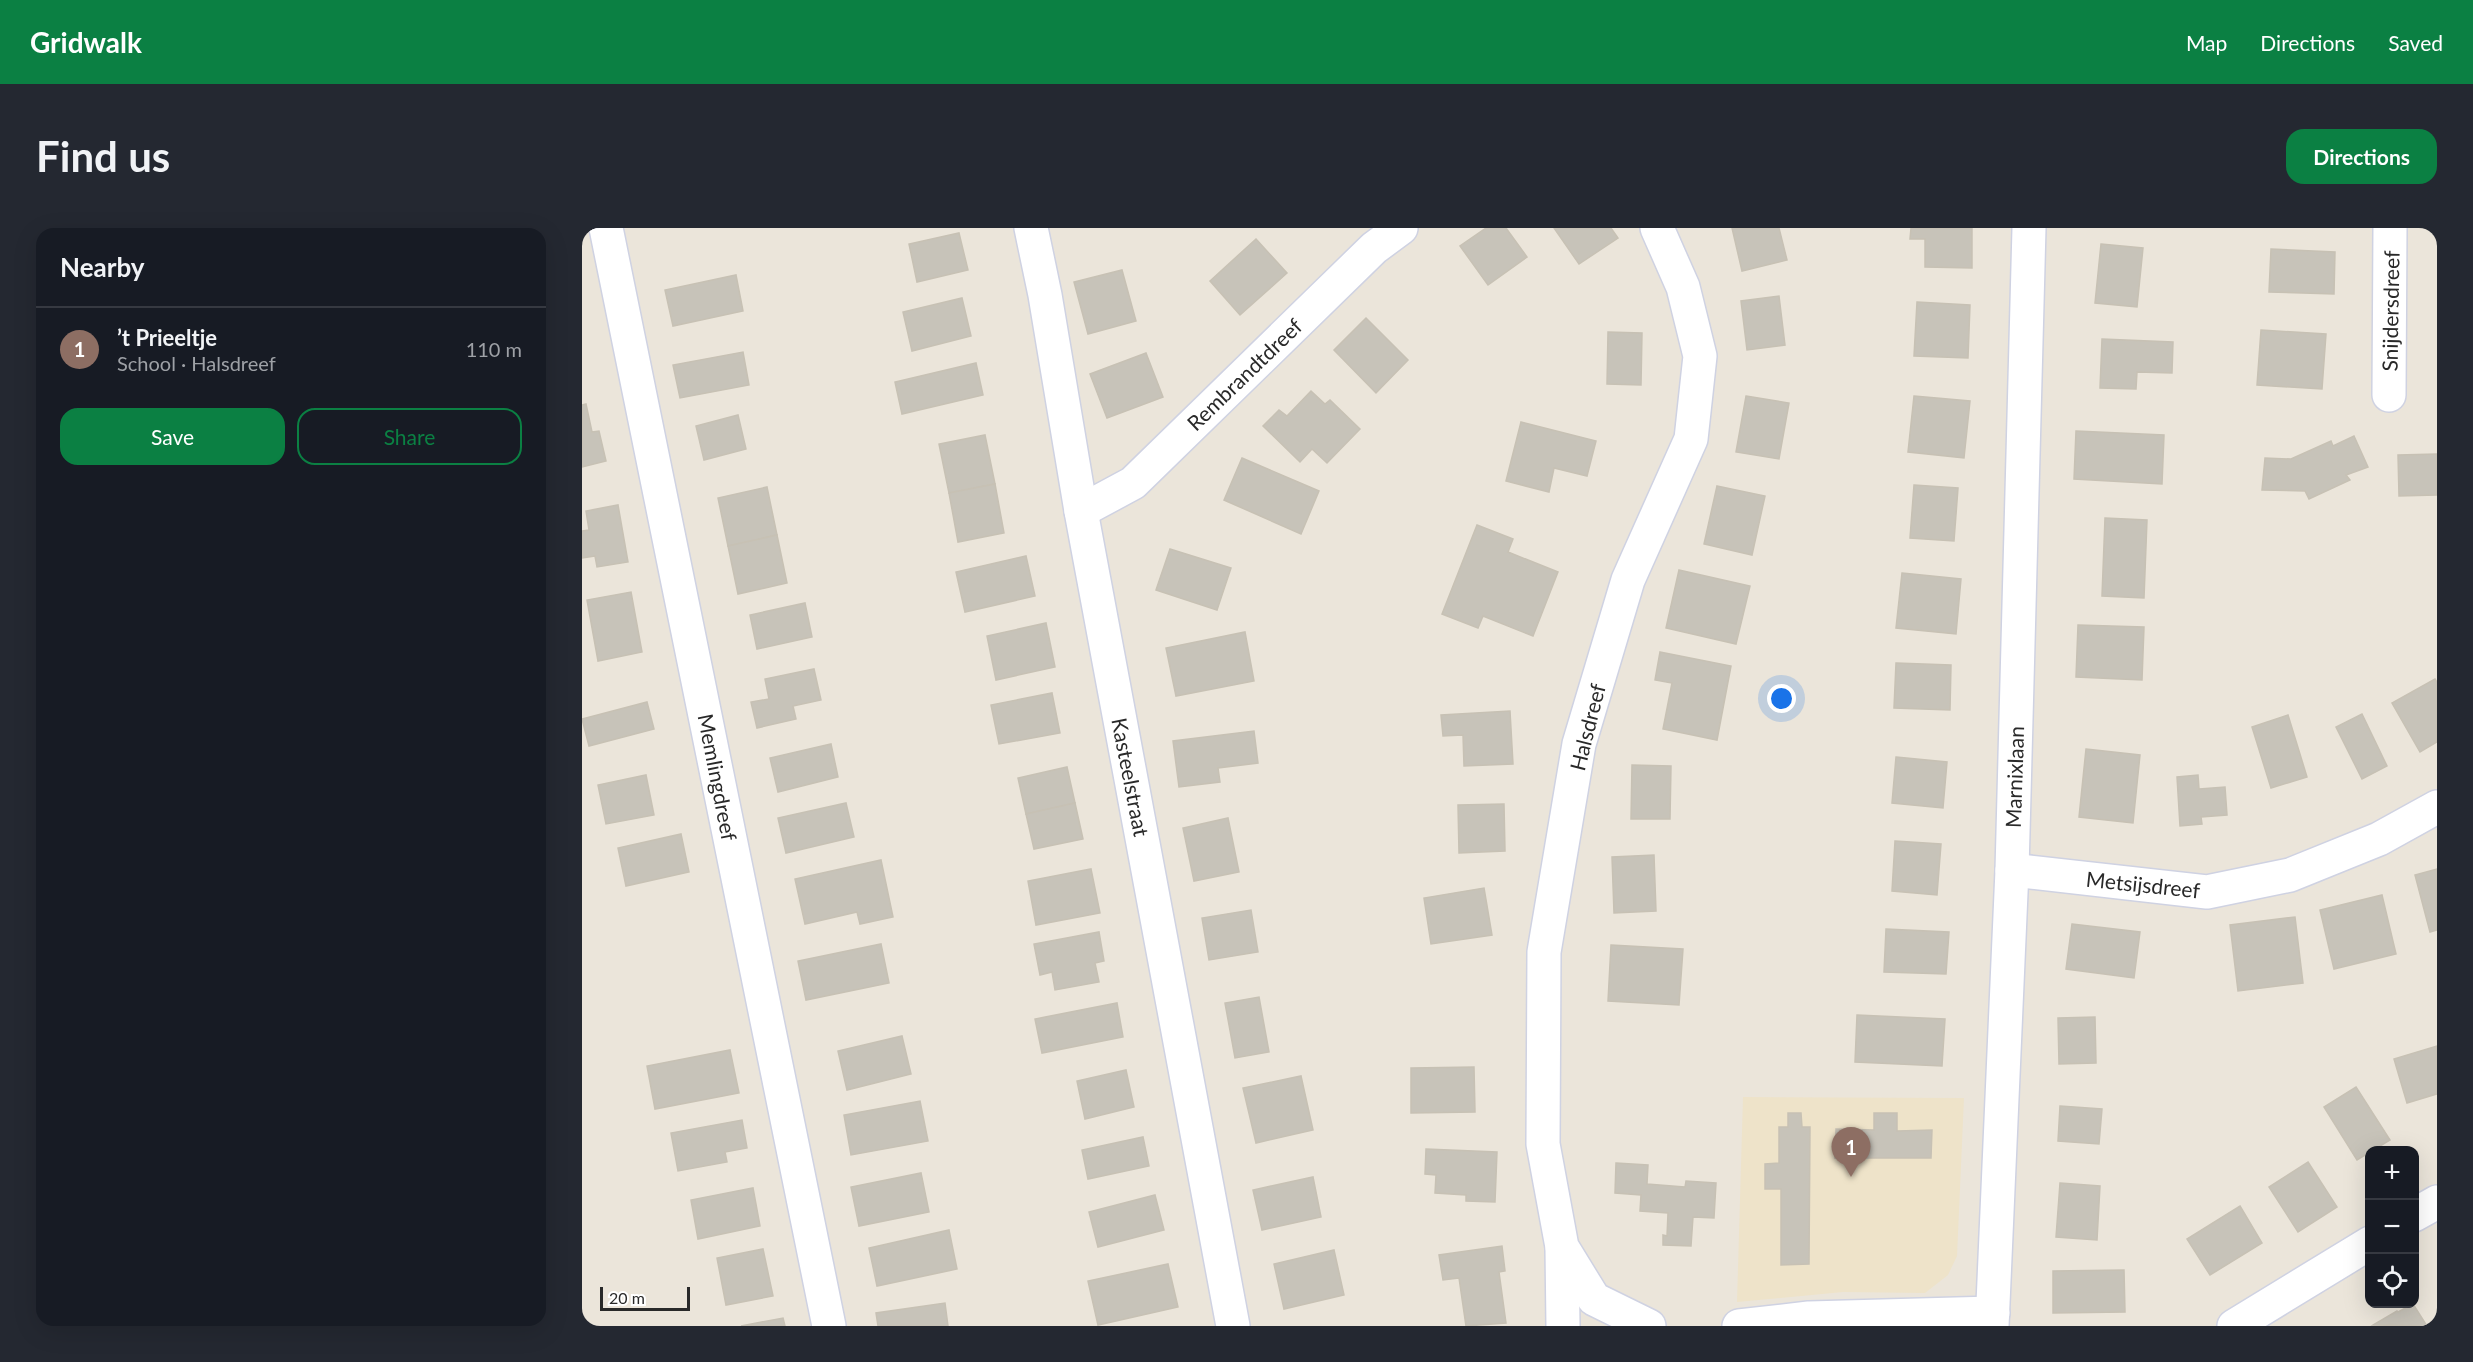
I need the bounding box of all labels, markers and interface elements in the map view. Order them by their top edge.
text: Gridwalk [30,25,142,59]
text: Map [2186,30,2227,55]
text: Directions [2260,30,2355,55]
text: Saved [2388,30,2443,55]
button: Directions [2286,129,2437,184]
text: Find us [36,131,170,181]
street label: Snijdersdreef [2376,250,2404,372]
text: Nearby [60,251,145,283]
street label: Rembrandtdreef [1181,312,1307,435]
text: ’t Prieeltje [117,324,217,351]
text: 1 [74,337,85,361]
text: 110 m [466,337,522,361]
text: School · Halsdreef [117,351,276,375]
button: Save [60,408,285,465]
button: Share [297,408,522,465]
street label: Halsdreef [1564,680,1610,773]
your location [1767,684,1796,713]
street label: Memlingdreef [693,712,743,843]
street label: Kasteelstraat [1107,716,1155,839]
street label: Marnixlaan [2000,726,2028,828]
street label: Metsijsdreef [2085,866,2202,902]
pin: 1 [1832,1128,1870,1177]
map controls [2365,1146,2419,1308]
button: + [2365,1146,2419,1200]
button: − [2365,1200,2419,1254]
button: locate [2365,1254,2419,1308]
scale bar [600,1284,690,1312]
text: 20 m [609,1288,645,1307]

